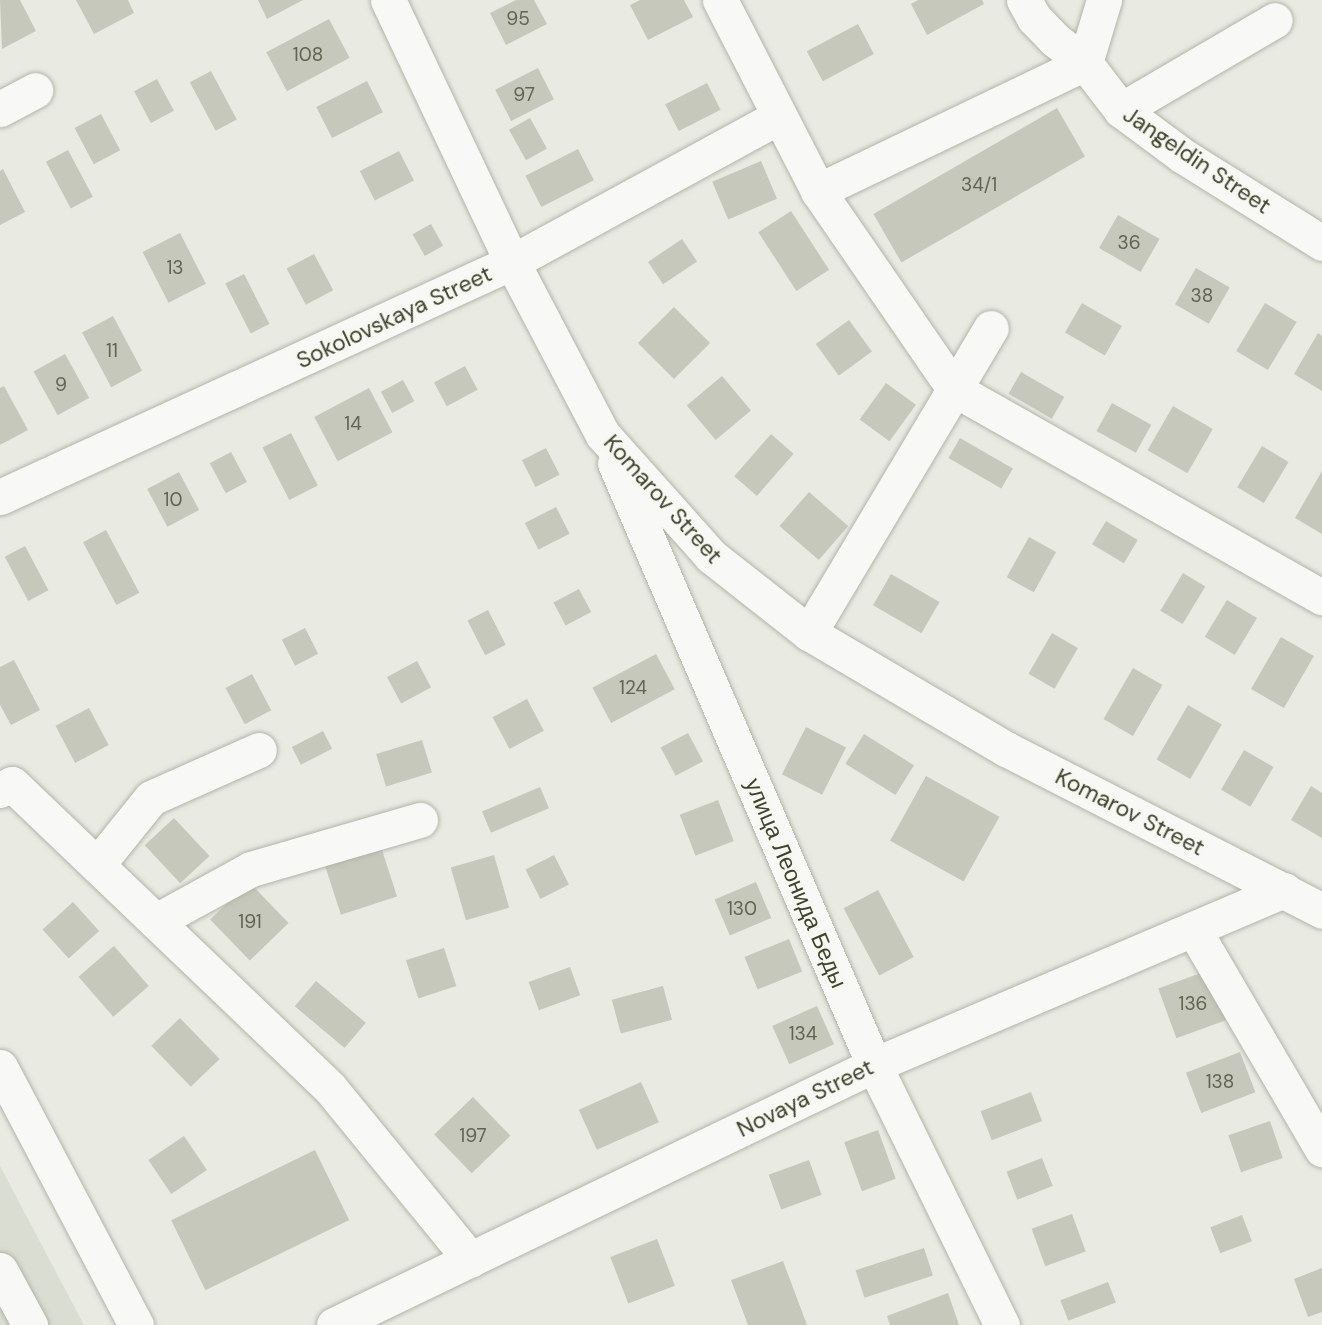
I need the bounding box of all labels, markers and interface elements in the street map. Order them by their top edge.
house number: 95 [506,8,530,30]
house number: 108 [293,44,323,66]
house number: 97 [513,84,535,106]
street label: Jangeldin Street [1118,100,1276,220]
house number: 34/1 [961,174,997,196]
house number: 36 [1117,232,1141,254]
house number: 13 [166,257,184,279]
street label: Sokolovskaya Street [292,260,496,374]
house number: 38 [1191,285,1213,307]
house number: 11 [106,340,118,362]
house number: 9 [55,374,67,396]
house number: 14 [344,413,362,435]
street label: Komarov Street [598,429,728,569]
house number: 10 [164,489,182,511]
house number: 124 [619,677,647,699]
street label: Komarov Street [1051,763,1209,861]
street label: улица Леонида Беды [739,774,853,992]
house number: 130 [727,898,757,920]
house number: 191 [238,911,262,933]
house number: 136 [1178,993,1208,1015]
house number: 134 [789,1023,817,1045]
street label: Novaya Street [732,1053,878,1143]
house number: 138 [1206,1071,1234,1093]
house number: 197 [459,1125,487,1147]

